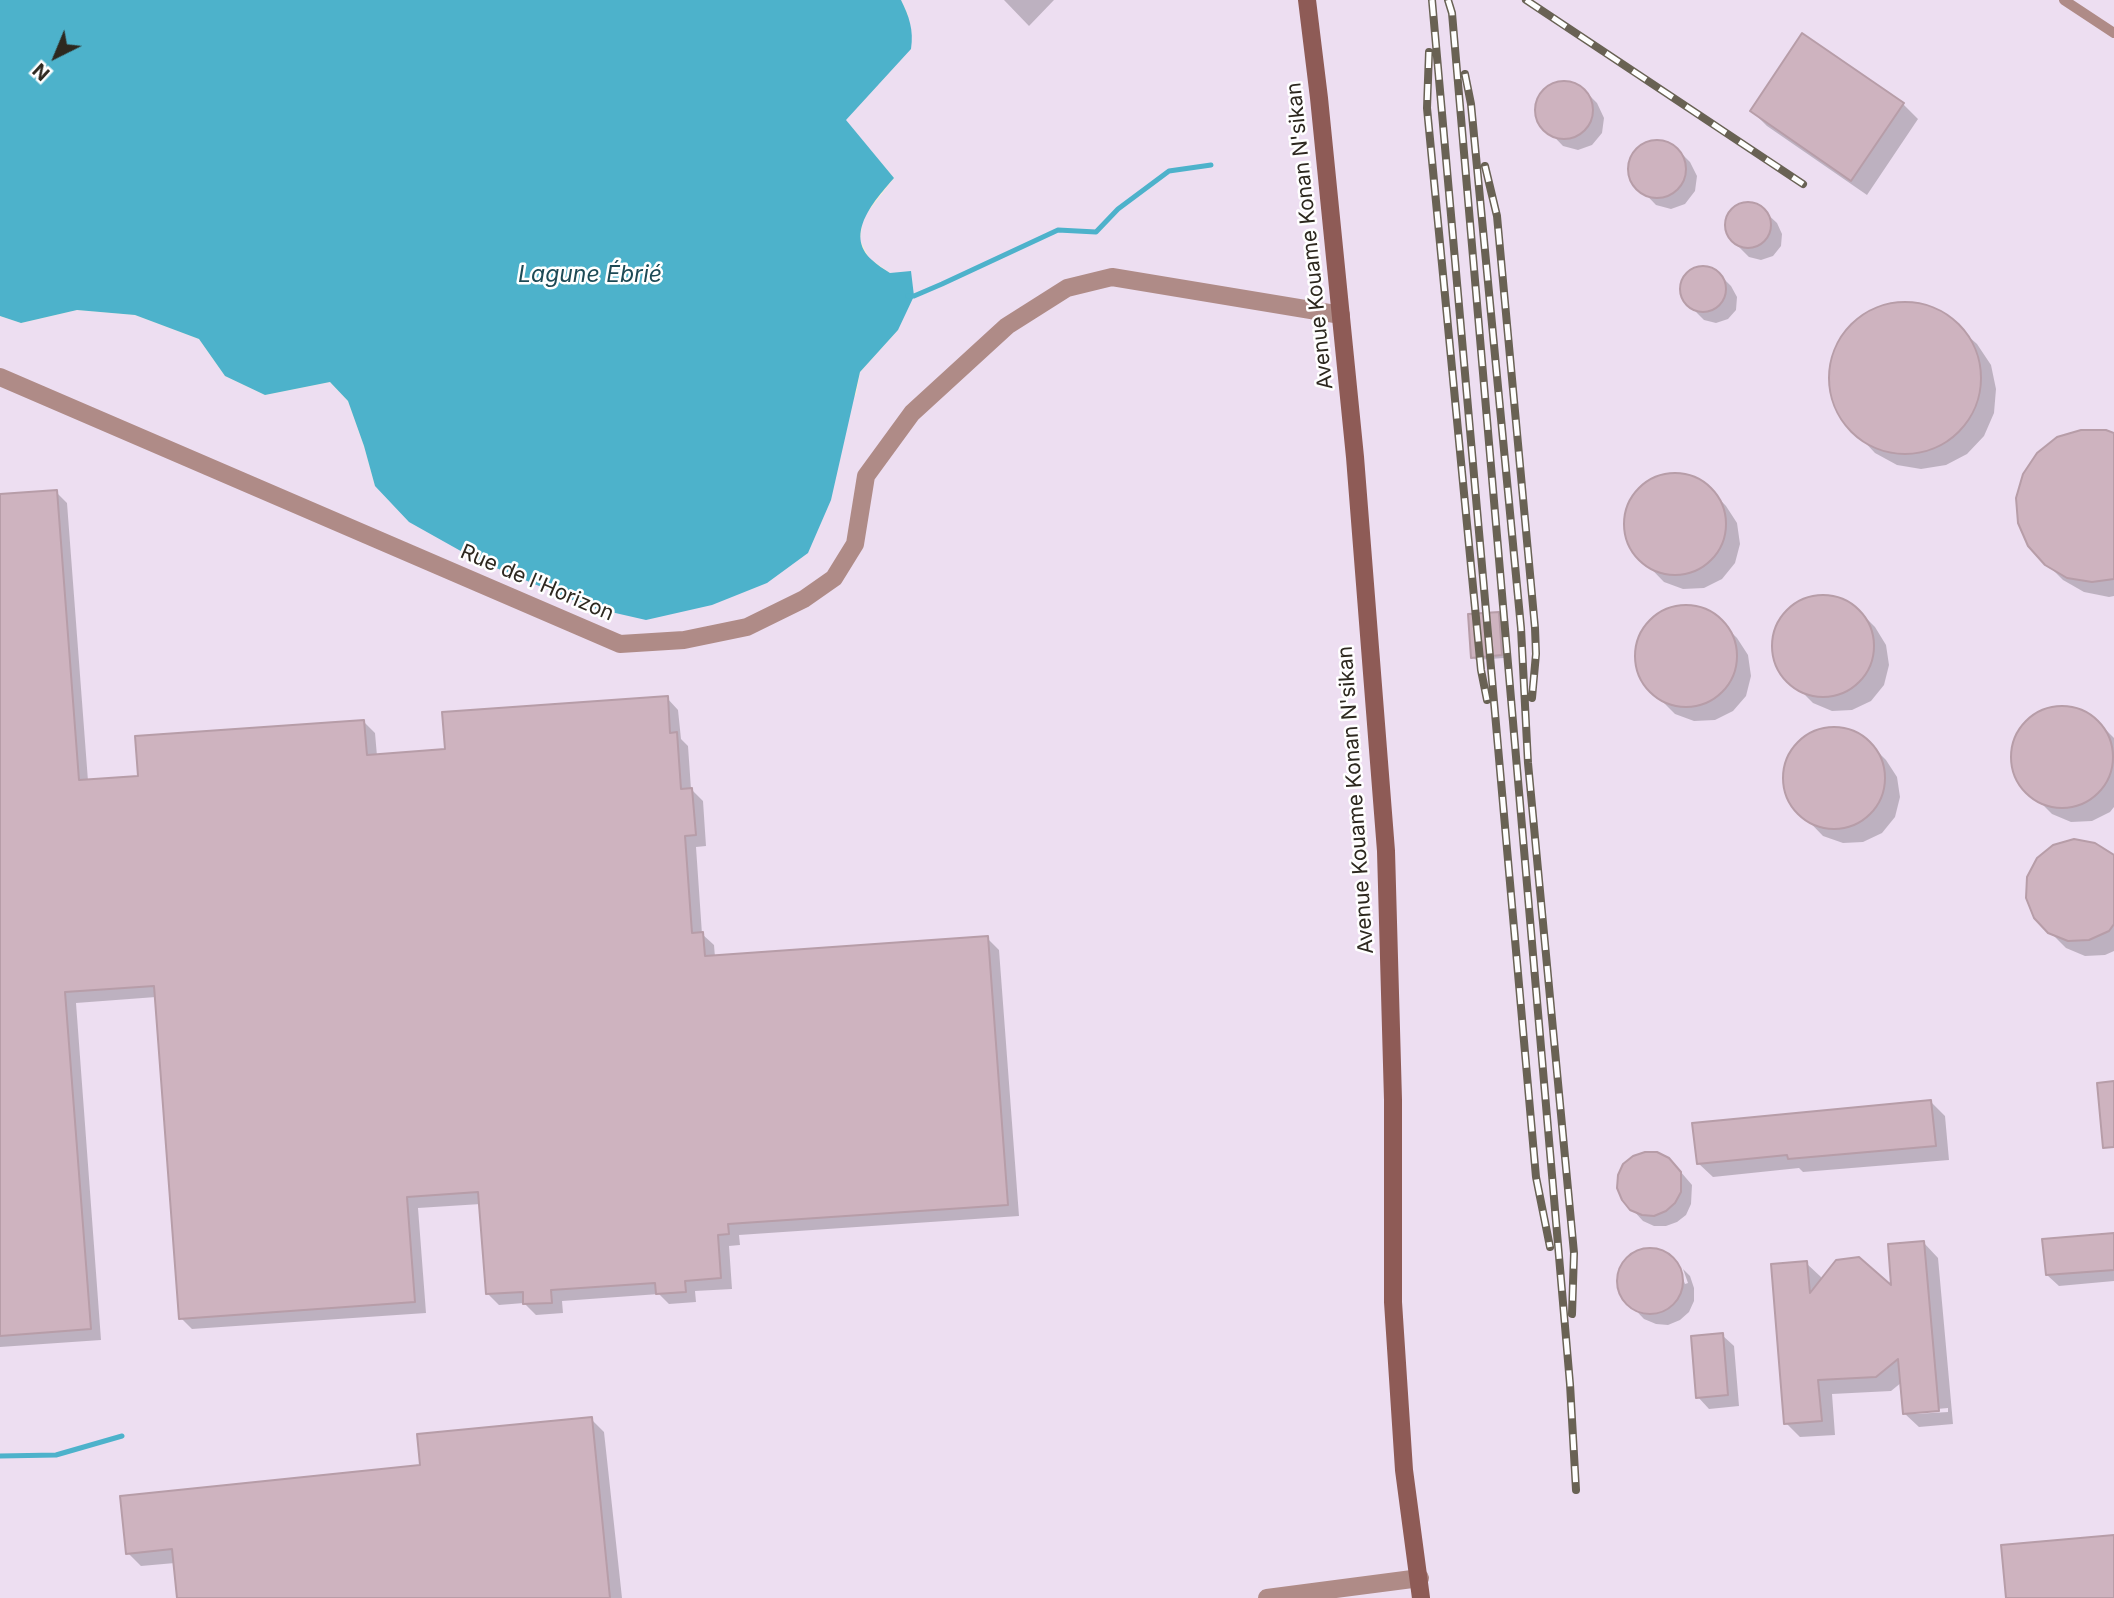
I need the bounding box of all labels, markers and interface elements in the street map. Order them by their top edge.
north arrow [21,21,91,91]
text: N [28,58,54,85]
street label: Avenue Kouame Konan N'sikan [1281,81,1339,391]
water label: Lagune Ébrié [518,261,662,289]
street label: Rue de l'Horizon [456,539,618,627]
street label: Avenue Kouame Konan N'sikan [1333,645,1379,955]

